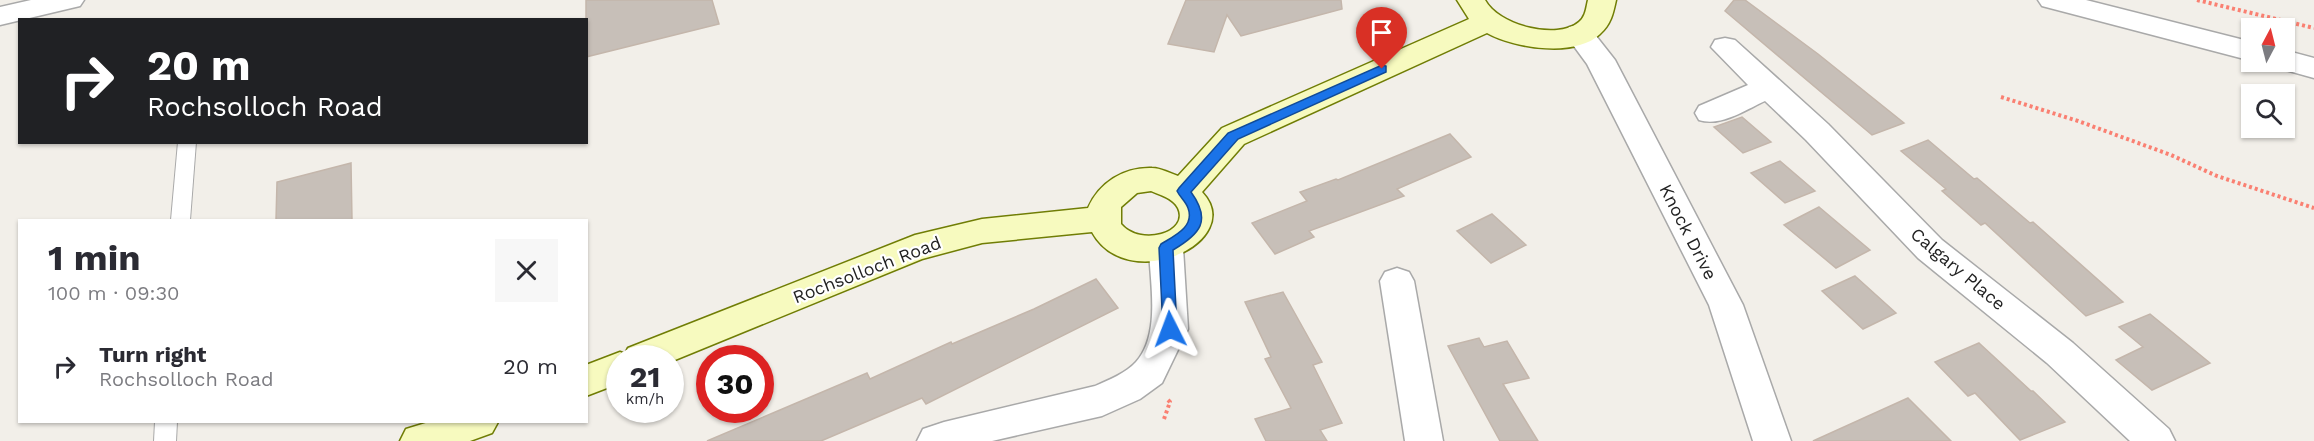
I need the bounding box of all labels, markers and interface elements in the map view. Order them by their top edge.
pin [1356,7,1407,69]
icon: arrive [1365,16,1398,49]
north arrow [2241,18,2295,72]
map controls [2241,18,2295,138]
text: 20 m [147,41,251,90]
icon: right [48,42,126,120]
button: search [2241,84,2295,138]
text: Rochsolloch Road [147,91,383,123]
street label: Knock Drive [1655,180,1722,283]
street label: Calgary Place [1907,223,2010,314]
street label: Rochsolloch Road [790,232,944,307]
text: 1 min [48,237,140,279]
button: close [495,239,558,302]
text: 100 m · 09:30 [48,281,180,305]
position arrow [1138,297,1202,361]
text: Turn right [99,342,206,367]
speed limit sign: 30 [696,345,774,423]
icon: right [48,350,81,383]
text: 20 m [503,354,558,379]
text: 21 [630,359,660,394]
text: Rochsolloch Road [99,367,274,391]
text: km/h [626,390,664,408]

